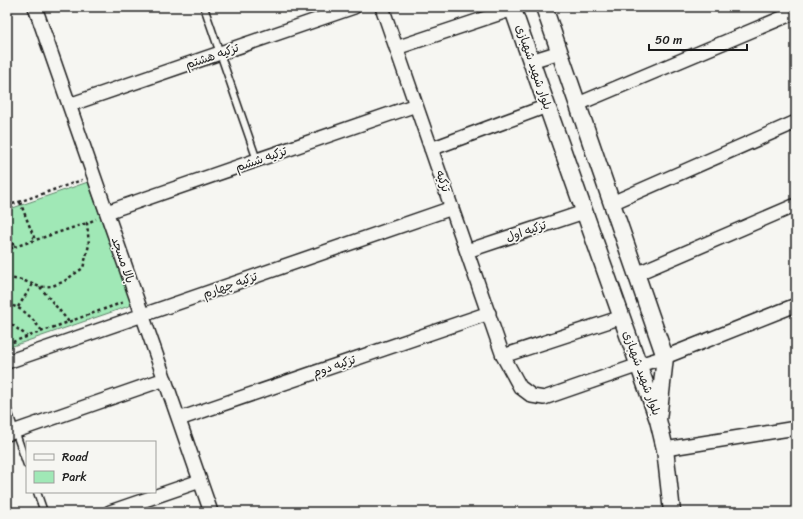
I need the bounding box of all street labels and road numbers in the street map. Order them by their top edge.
street label: بلوار شهید شهبازی [509,21,559,113]
street label: تزکیه هشتم [182,36,242,75]
street label: تزکیه ششم [232,140,290,178]
street label: تزکیه [429,167,457,195]
street label: تزکیه اول [503,214,550,248]
street label: بالا مسجد [105,234,141,286]
street label: تزکیه چهارم [200,265,261,305]
street label: بلوار شهید شهبازی [616,327,668,419]
street label: تزکیه دوم [309,348,359,384]

